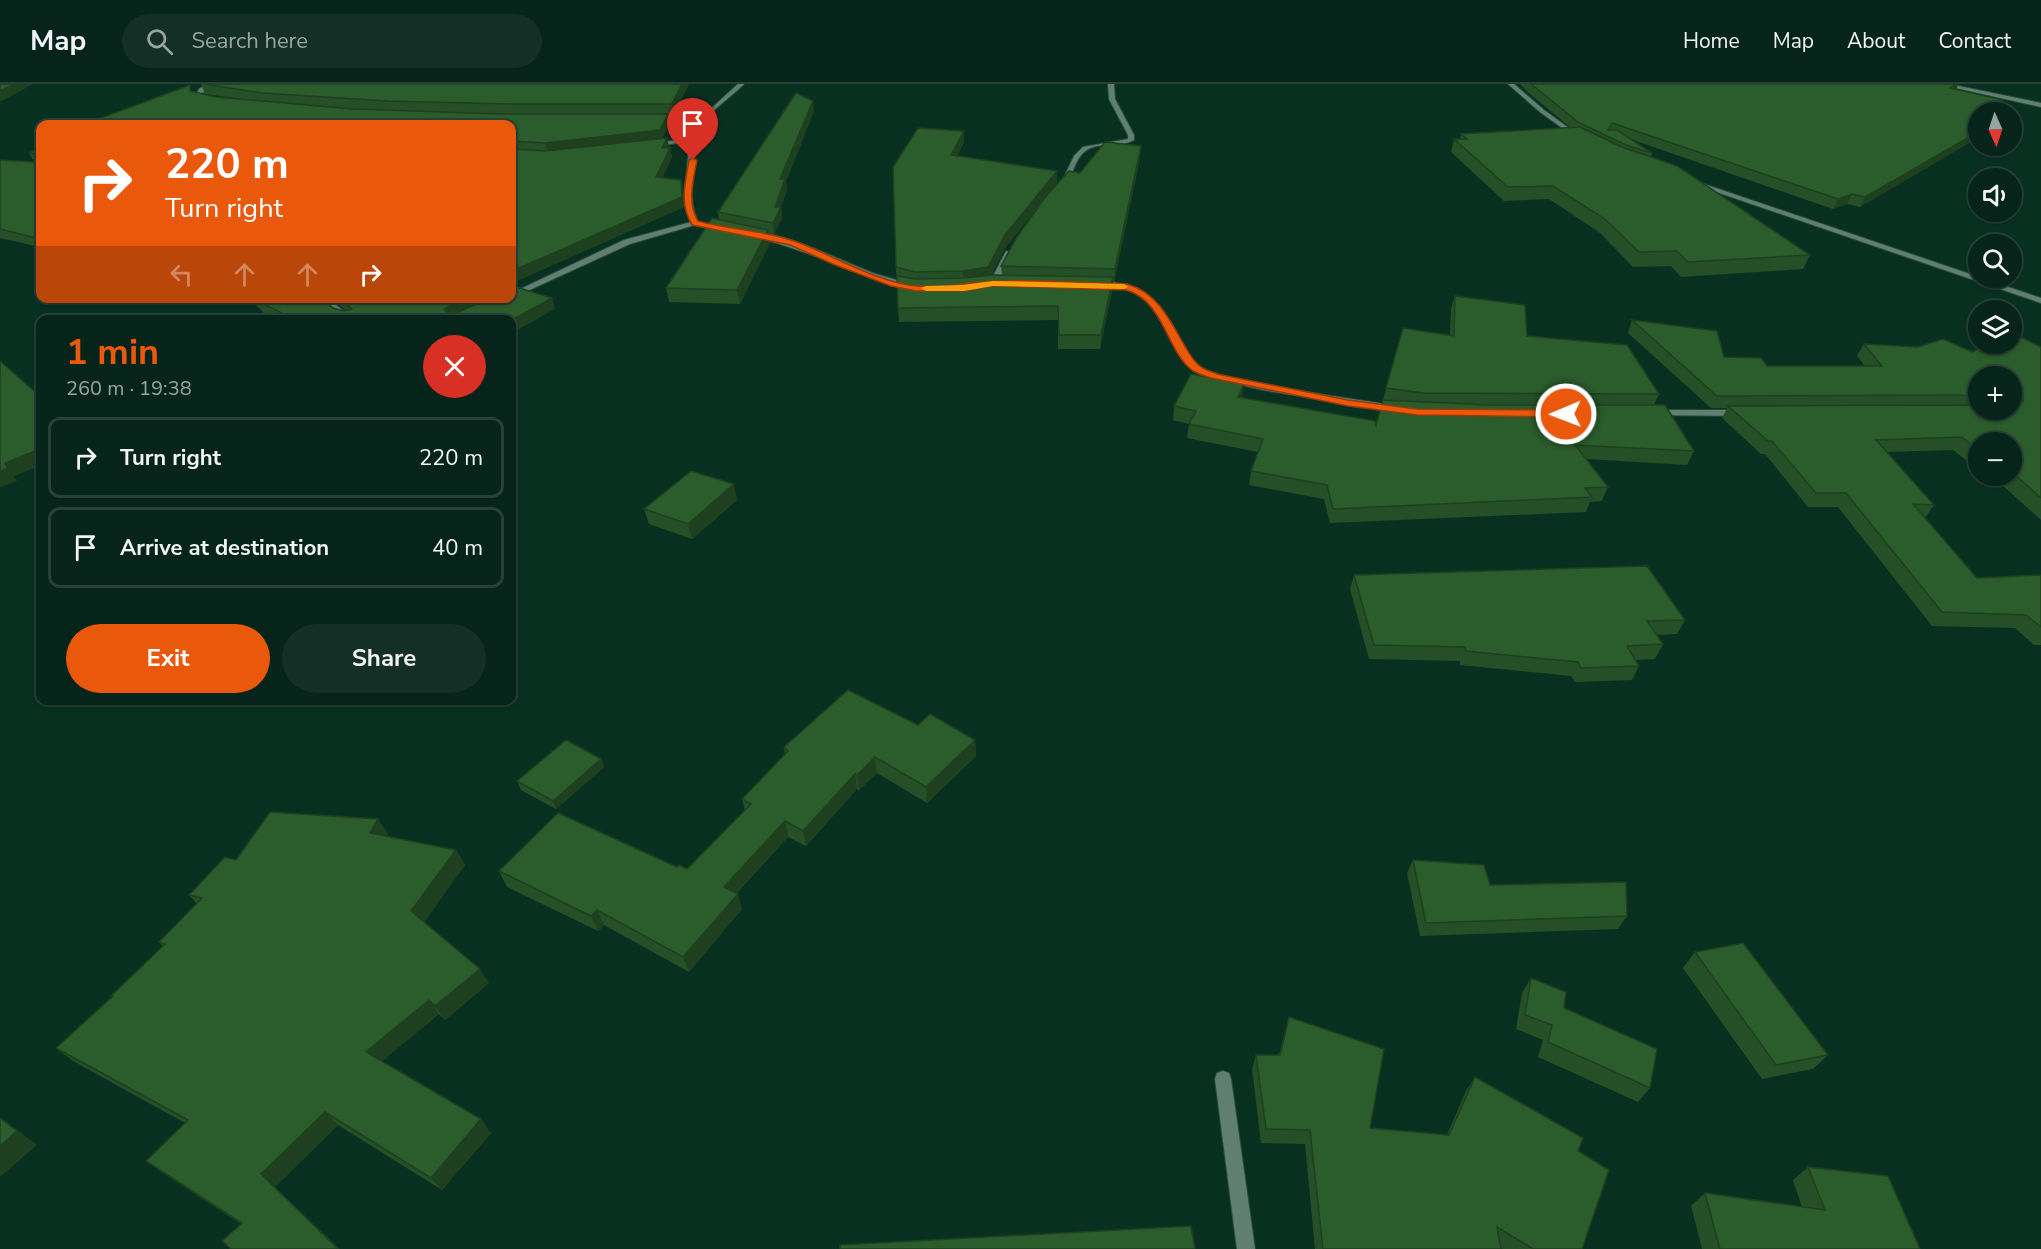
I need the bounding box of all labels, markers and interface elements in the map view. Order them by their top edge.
search box [122,14,542,68]
text: Map [30,22,86,60]
icon: search [143,25,176,58]
text: Search here [191,26,308,56]
text: Home [1683,27,1740,55]
text: Map [1773,27,1814,55]
text: About [1847,27,1905,55]
text: Contact [1938,27,2011,55]
pin [667,98,718,160]
north arrow [1968,102,2022,156]
map controls [1968,102,2022,486]
icon: arrive [676,107,709,140]
text: 220 m [165,136,289,193]
icon: right [66,144,144,222]
button: sound [1968,168,2022,222]
text: Turn right [165,190,283,227]
button: search [1968,234,2022,288]
icon: left [165,258,198,291]
icon: ahead [228,258,261,291]
icon: ahead [291,258,324,291]
icon: right [354,258,387,291]
button: layers [1968,300,2022,354]
text: 1 min [66,328,159,377]
button: close [423,335,486,398]
button: + [1968,366,2022,420]
text: 260 m · 19:38 [66,375,192,402]
position arrow [1534,382,1598,446]
button: − [1968,432,2022,486]
icon: right [69,441,102,474]
text: Turn right [120,443,221,473]
text: 220 m [419,443,483,473]
icon: arrive [69,531,102,564]
text: Arrive at destination [120,533,329,563]
text: 40 m [432,533,483,563]
button: Exit [66,624,270,693]
button: Share [282,624,486,693]

